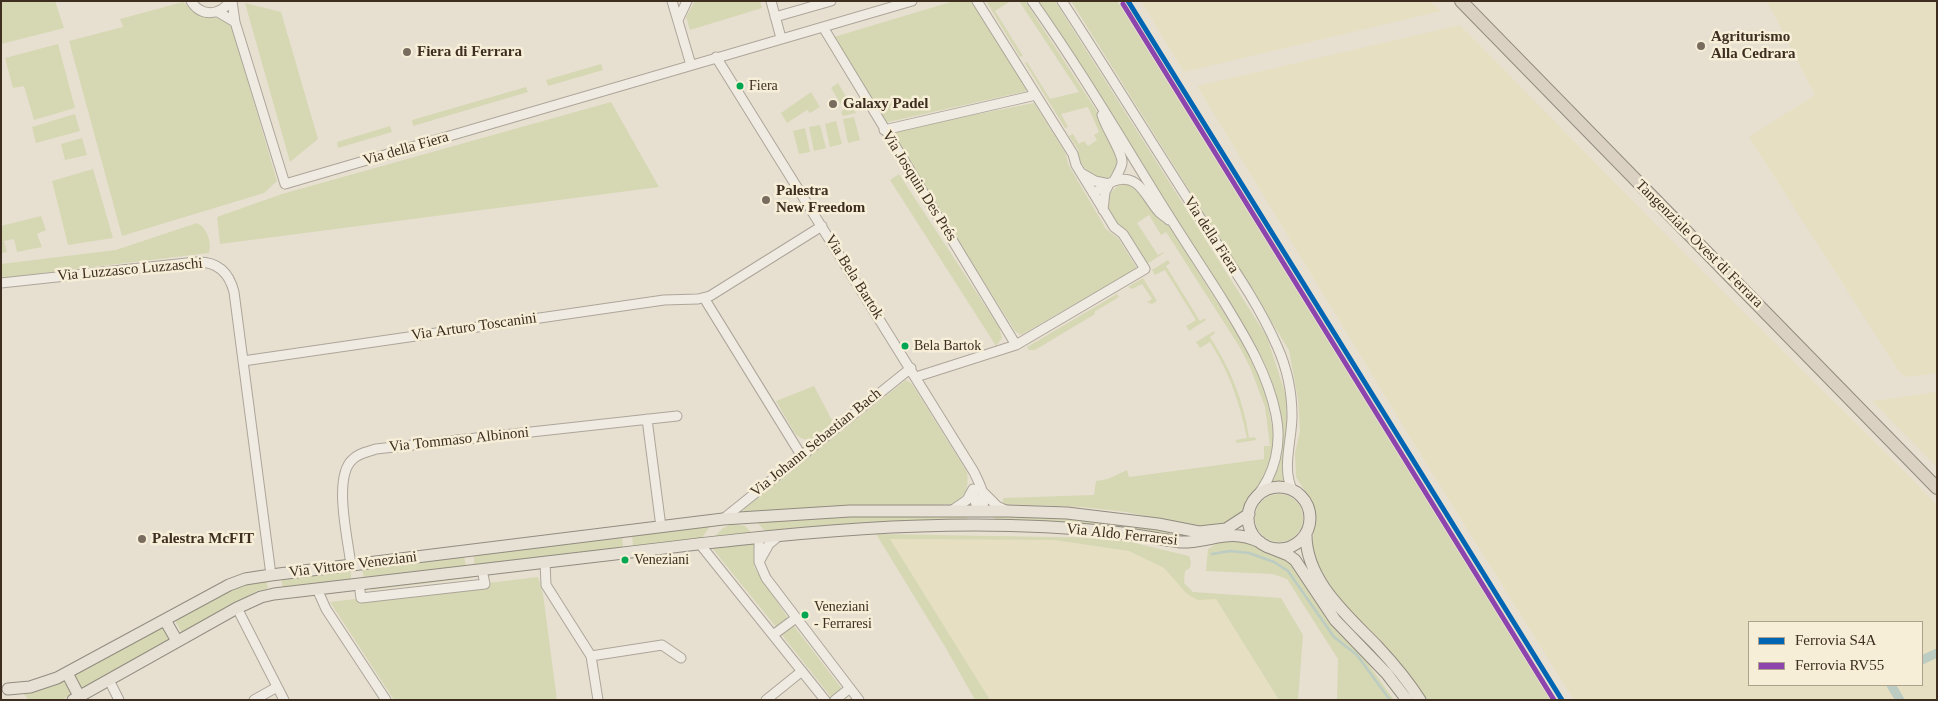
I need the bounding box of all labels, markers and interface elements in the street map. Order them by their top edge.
place label: Agriturismo Alla Cedrara [1711,28,1796,63]
marker: Agriturismo Alla Cedrara [1695,40,1707,52]
place label: Fiera di Ferrara [417,43,522,61]
marker: Fiera di Ferrara [401,46,413,58]
place label: Fiera [749,78,778,94]
marker: Fiera [735,81,745,91]
place label: Galaxy Padel [843,95,928,113]
marker: Galaxy Padel [827,98,839,110]
street label: Via Josquin Des Prés [878,127,960,245]
street label: Via della Fiera [361,128,451,170]
street label: Tangenziale Ovest di Ferrara [1631,176,1767,312]
place label: Palestra New Freedom [776,182,865,217]
street label: Via della Fiera [1179,193,1243,277]
marker: Palestra New Freedom [760,194,772,206]
street label: Via Bela Bartok [821,231,887,323]
street label: Via Luzzasco Luzzaschi [57,255,203,285]
street label: Via Arturo Toscanini [410,309,538,345]
place label: Bela Bartok [914,338,981,354]
marker: Bela Bartok [900,341,910,351]
street label: Via Johann Sebastian Bach [747,385,885,501]
street label: Via Tommaso Albinoni [388,424,530,456]
street label: Via Aldo Ferraresi [1066,520,1178,550]
place label: Palestra McFIT [152,530,254,548]
marker: Palestra McFIT [136,533,148,545]
street label: Via Vittore Veneziani [288,548,418,582]
place label: Veneziani [634,552,689,568]
marker: Veneziani [620,555,630,565]
place label: Veneziani - Ferraresi [814,599,872,632]
marker: Veneziani - Ferraresi [800,610,810,620]
legend [1748,621,1923,686]
text: Ferrovia S4A [1795,632,1876,648]
text: Ferrovia RV55 [1795,657,1884,673]

